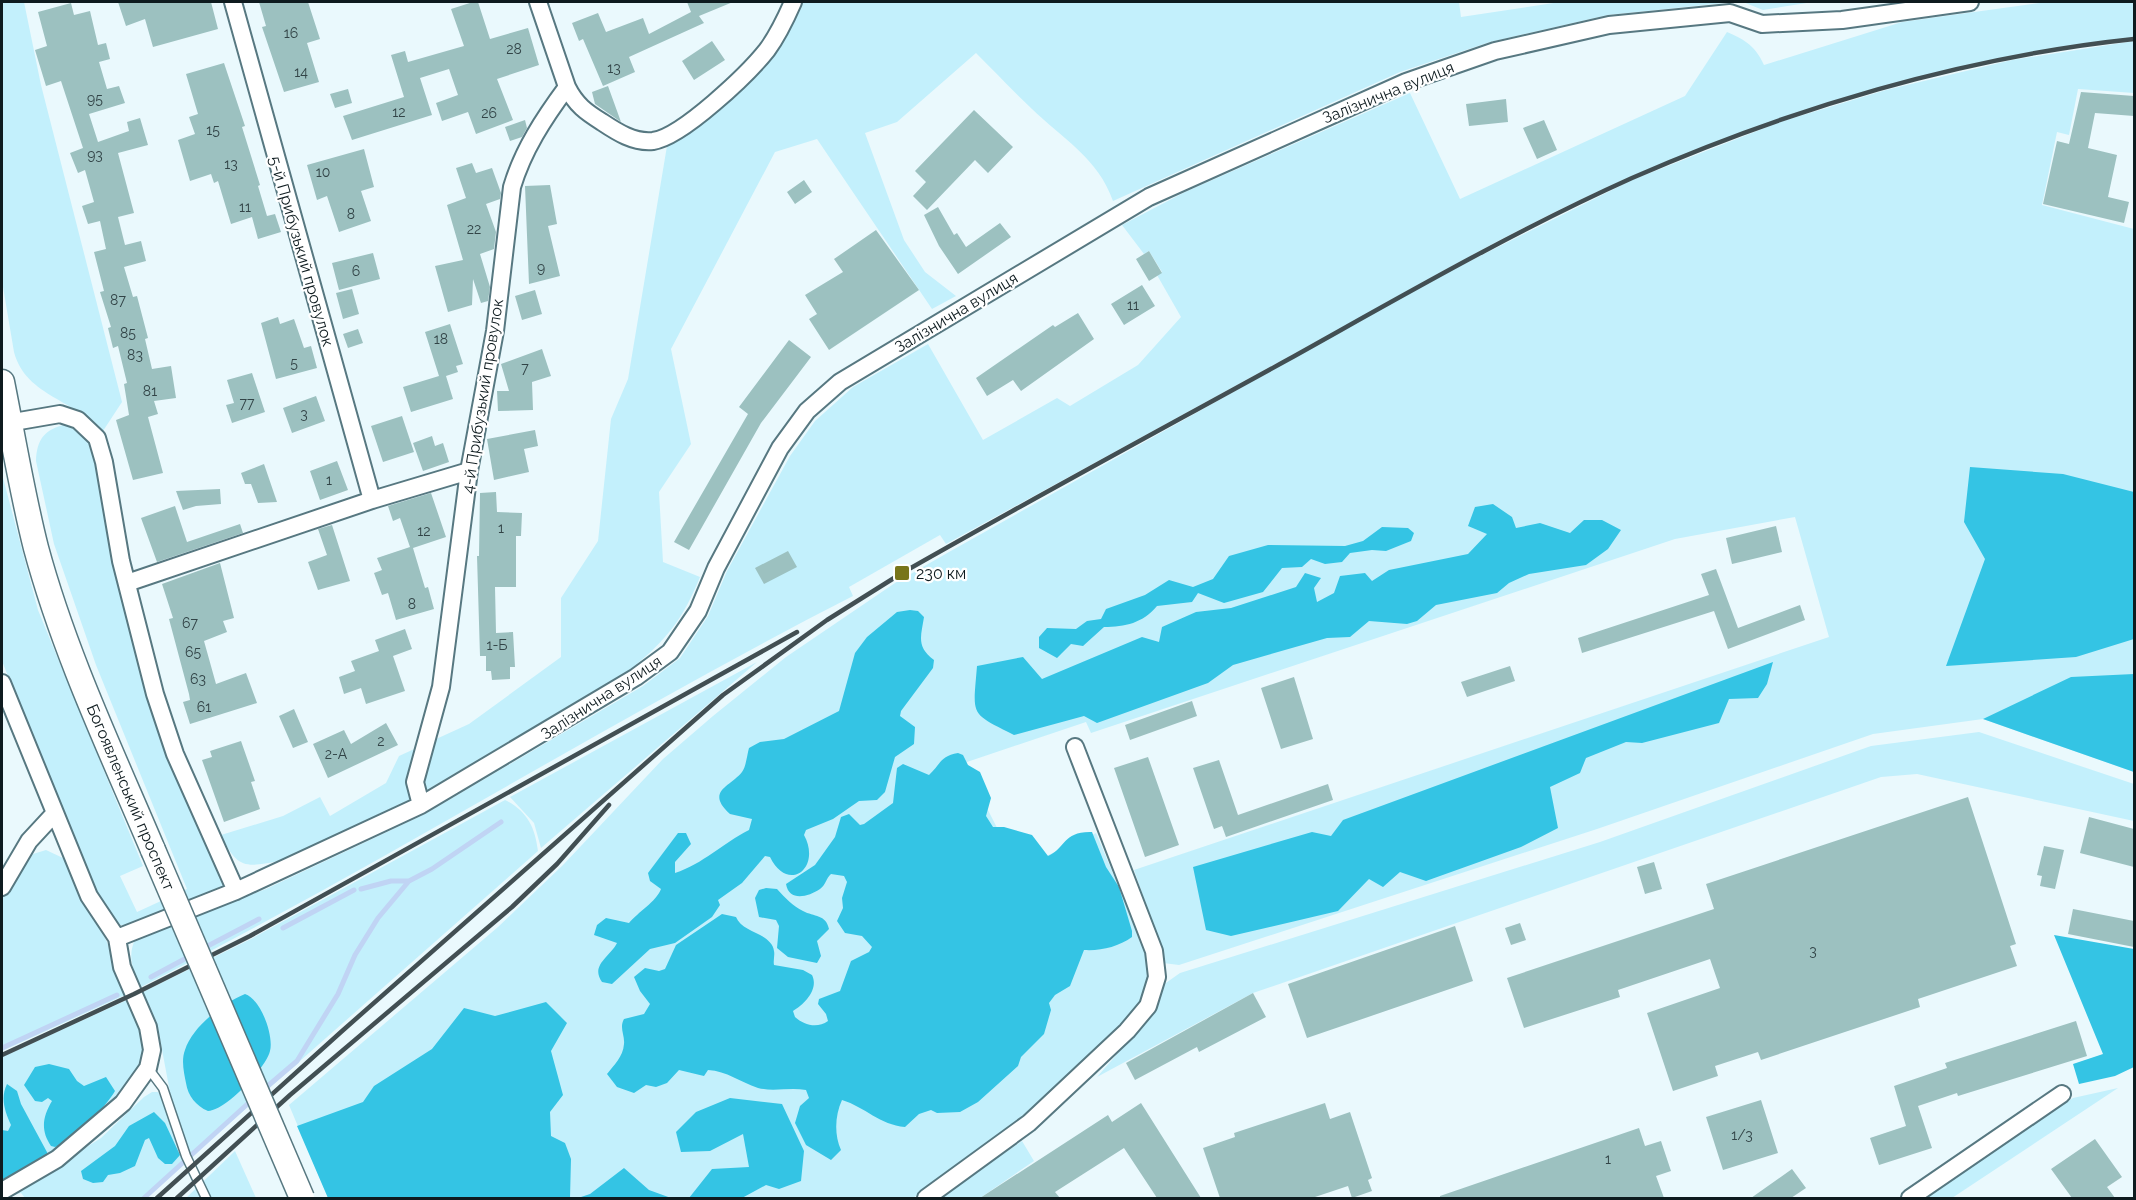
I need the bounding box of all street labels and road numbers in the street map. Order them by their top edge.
street label: Залізнична вулиця [1320,57,1457,127]
street label: 5-й Прибузький провулок [265,154,338,349]
street label: Залізнична вулиця [891,268,1021,357]
street label: 4-й Прибузький провулок [458,297,507,495]
street label: Залізнична вулиця [537,651,665,744]
street label: Богоявленський проспект [83,701,179,893]

